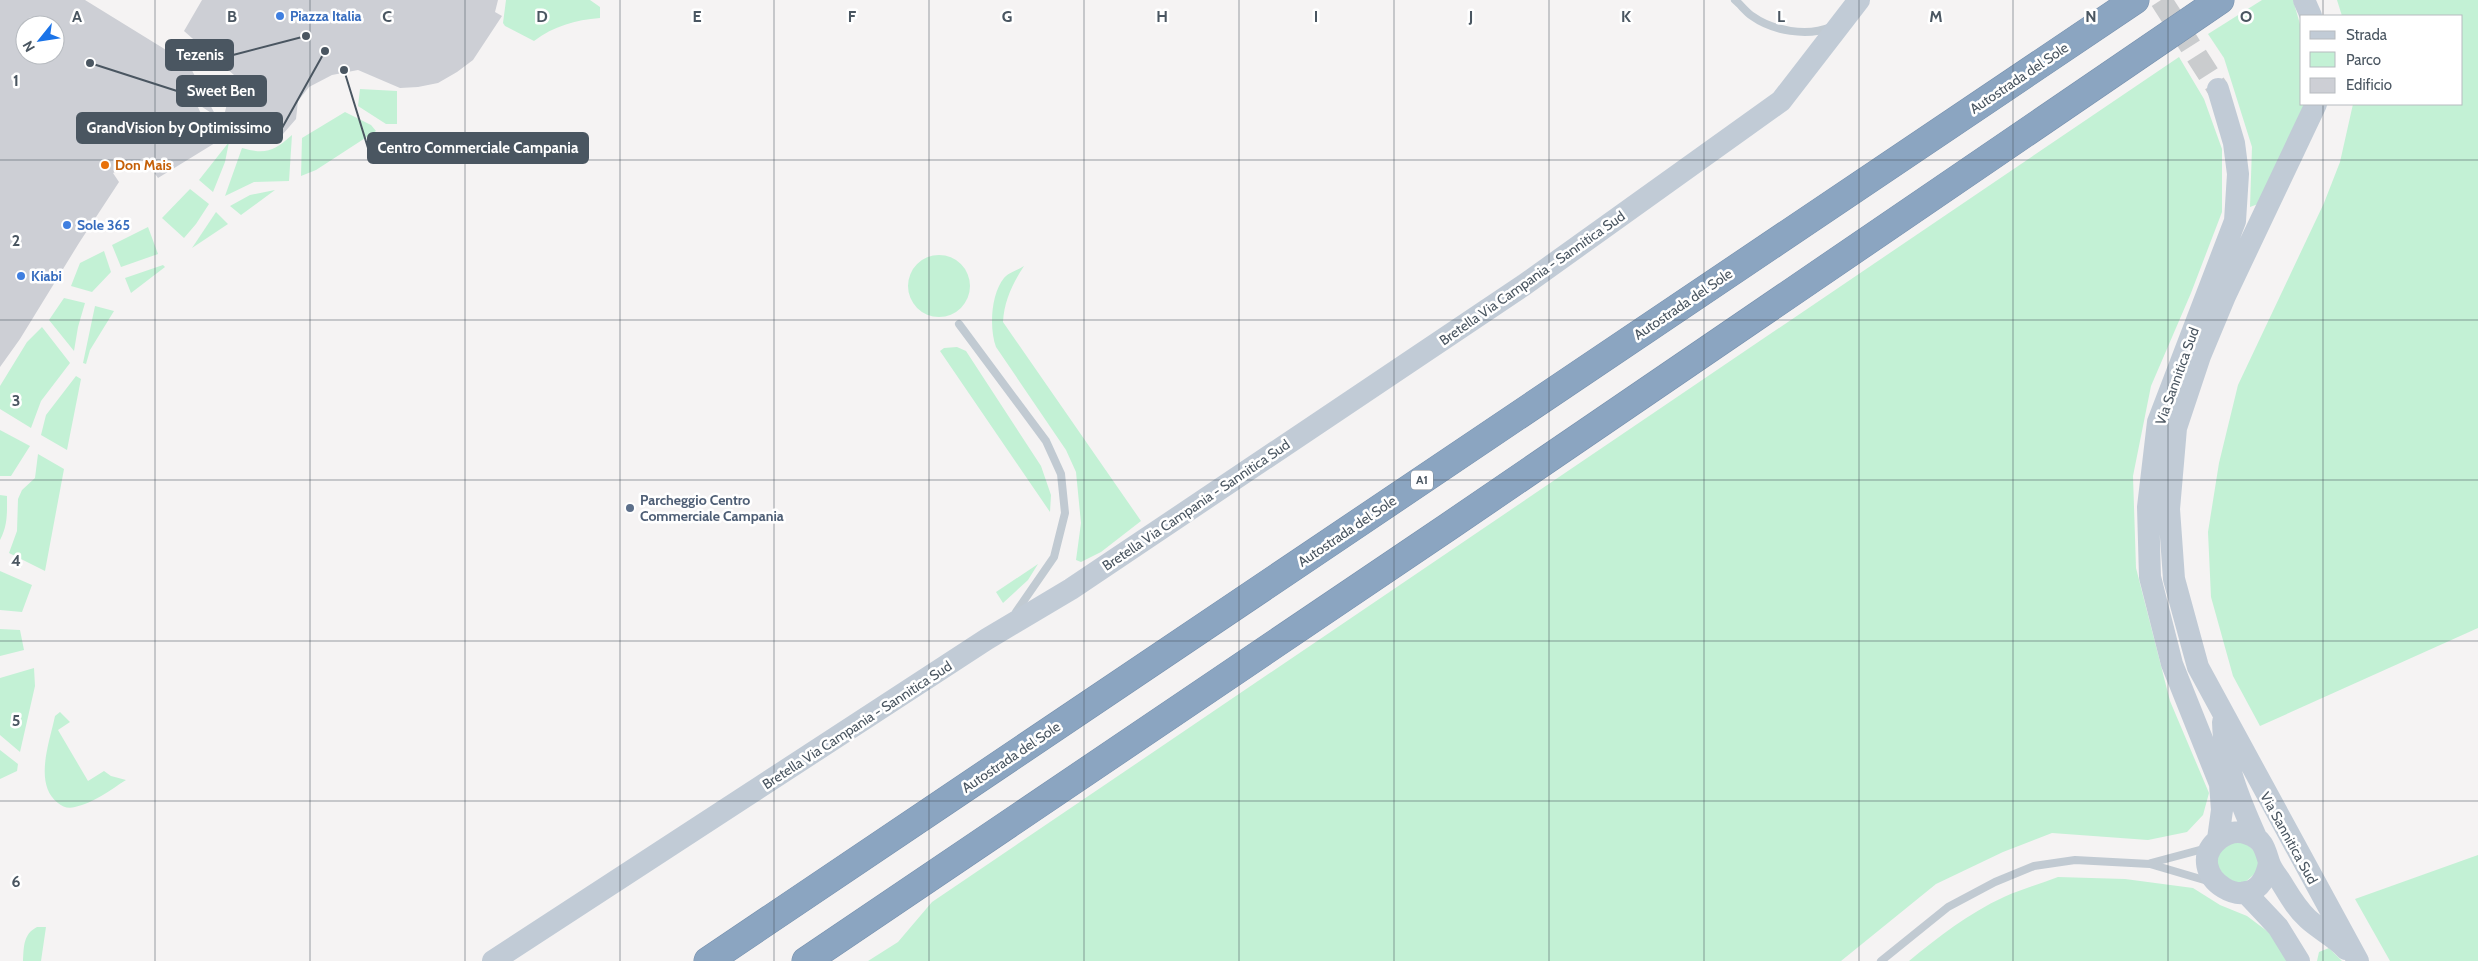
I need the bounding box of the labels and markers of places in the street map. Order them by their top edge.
place label: Piazza Italia [290,7,362,25]
marker: Piazza Italia [274,10,286,22]
callout: Tezenis [166,40,233,70]
callout: Sweet Ben [177,76,266,106]
callout: GrandVision by Optimissimo [77,113,282,143]
callout: Centro Commerciale Campania [368,133,588,163]
place label: Don Mais [115,156,172,174]
marker: Don Mais [99,159,111,171]
place label: Sole 365 [77,216,130,234]
marker: Sole 365 [61,219,73,231]
place label: Kiabi [31,267,62,285]
marker: Kiabi [15,270,27,282]
place label: Parcheggio Centro Commerciale Campania [640,491,784,525]
marker: Parcheggio Centro Commerciale Campania [624,502,636,514]

